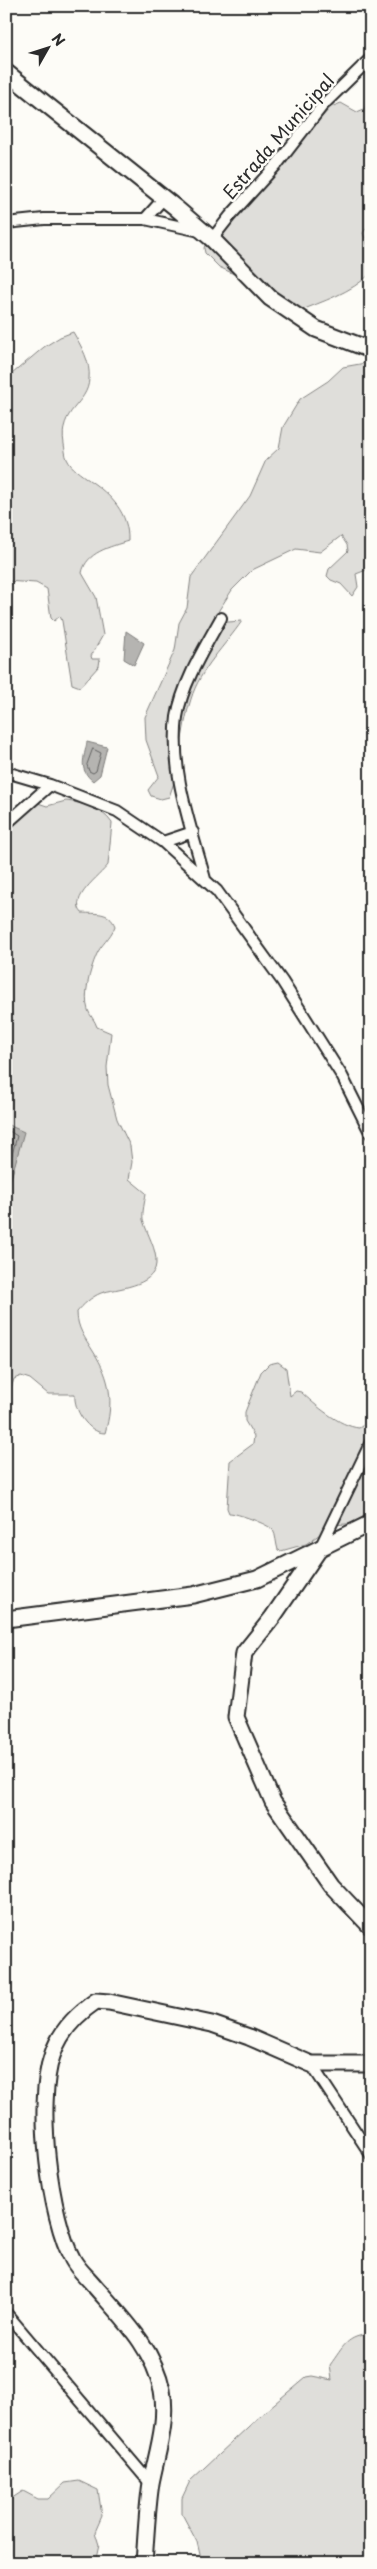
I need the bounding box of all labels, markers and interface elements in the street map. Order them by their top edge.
north arrow [22,22,72,72]
text: N [47,29,70,50]
street label: Estrada Municipal [216,67,340,205]

